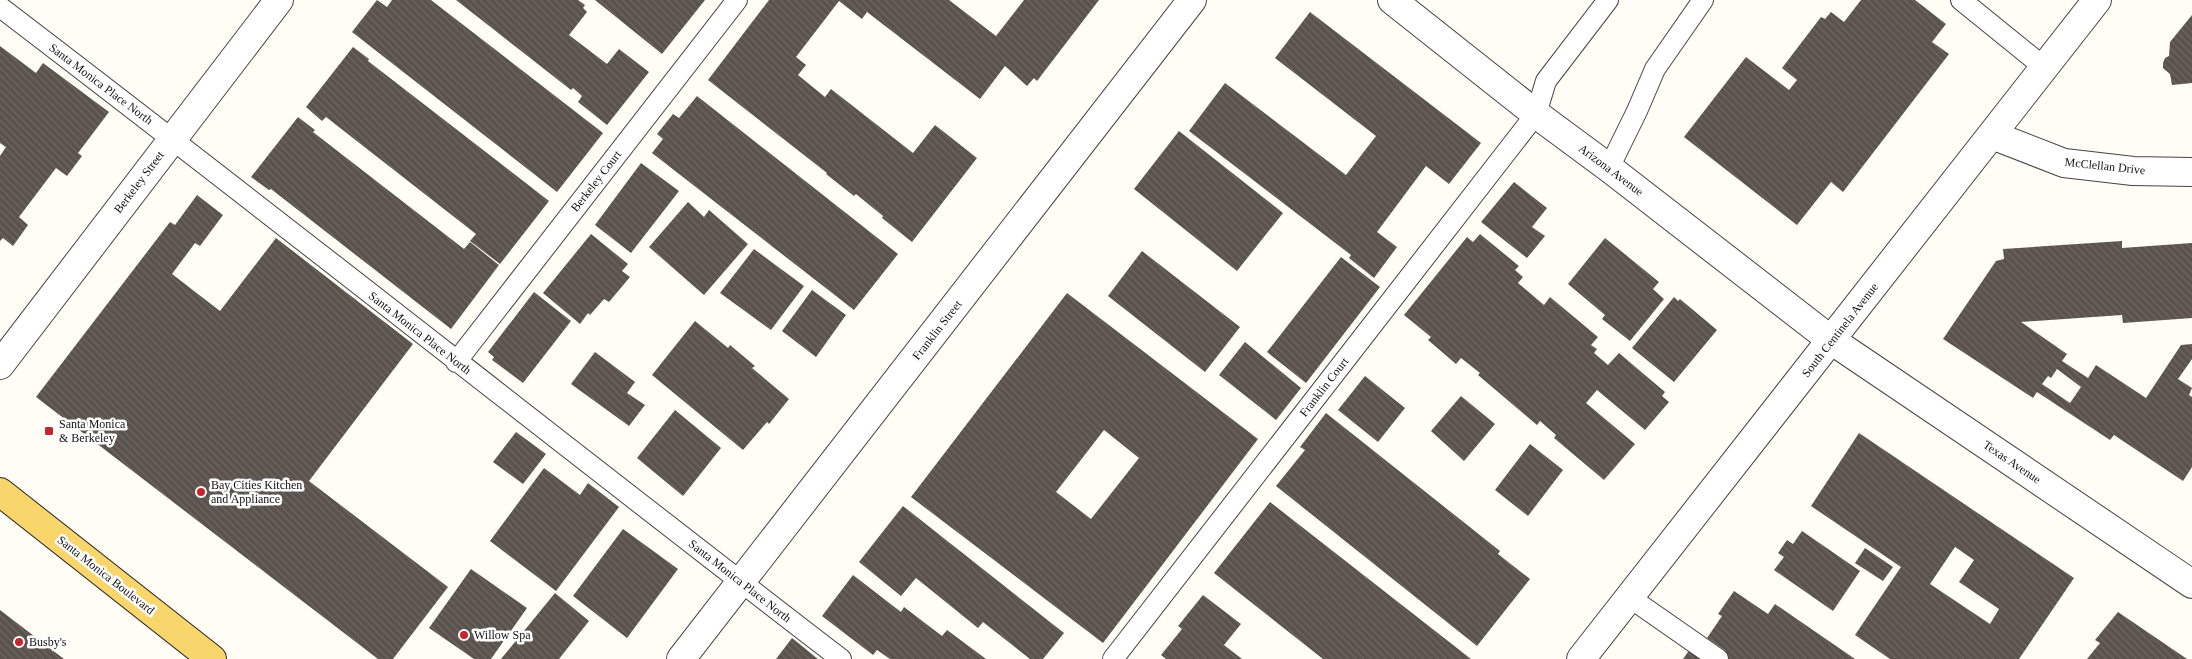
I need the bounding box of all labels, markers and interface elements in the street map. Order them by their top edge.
street label: Santa Monica Place North [46,40,156,128]
street label: Arizona Avenue [1576,141,1646,199]
street label: Berkeley Court [568,147,625,214]
street label: Berkeley Street [111,148,167,216]
street label: McClellan Drive [2064,155,2146,177]
street label: South Centinela Avenue [1799,280,1881,380]
street label: Santa Monica Place North [366,289,474,377]
street label: Franklin Street [909,297,965,363]
street label: Franklin Court [1297,354,1352,419]
place label: Santa Monica & Berkeley [59,417,126,445]
marker: Santa Monica & Berkeley [43,425,55,437]
street label: Texas Avenue [1980,438,2044,486]
place label: Bay Cities Kitchen and Appliance [211,478,302,506]
marker: Bay Cities Kitchen and Appliance [195,486,207,498]
street label: Santa Monica Boulevard [55,533,157,617]
street label: Santa Monica Place North [686,537,794,625]
place label: Willow Spa [474,628,531,642]
marker: Willow Spa [458,629,470,641]
place label: Busby's [29,635,67,649]
marker: Busby's [13,636,25,648]

